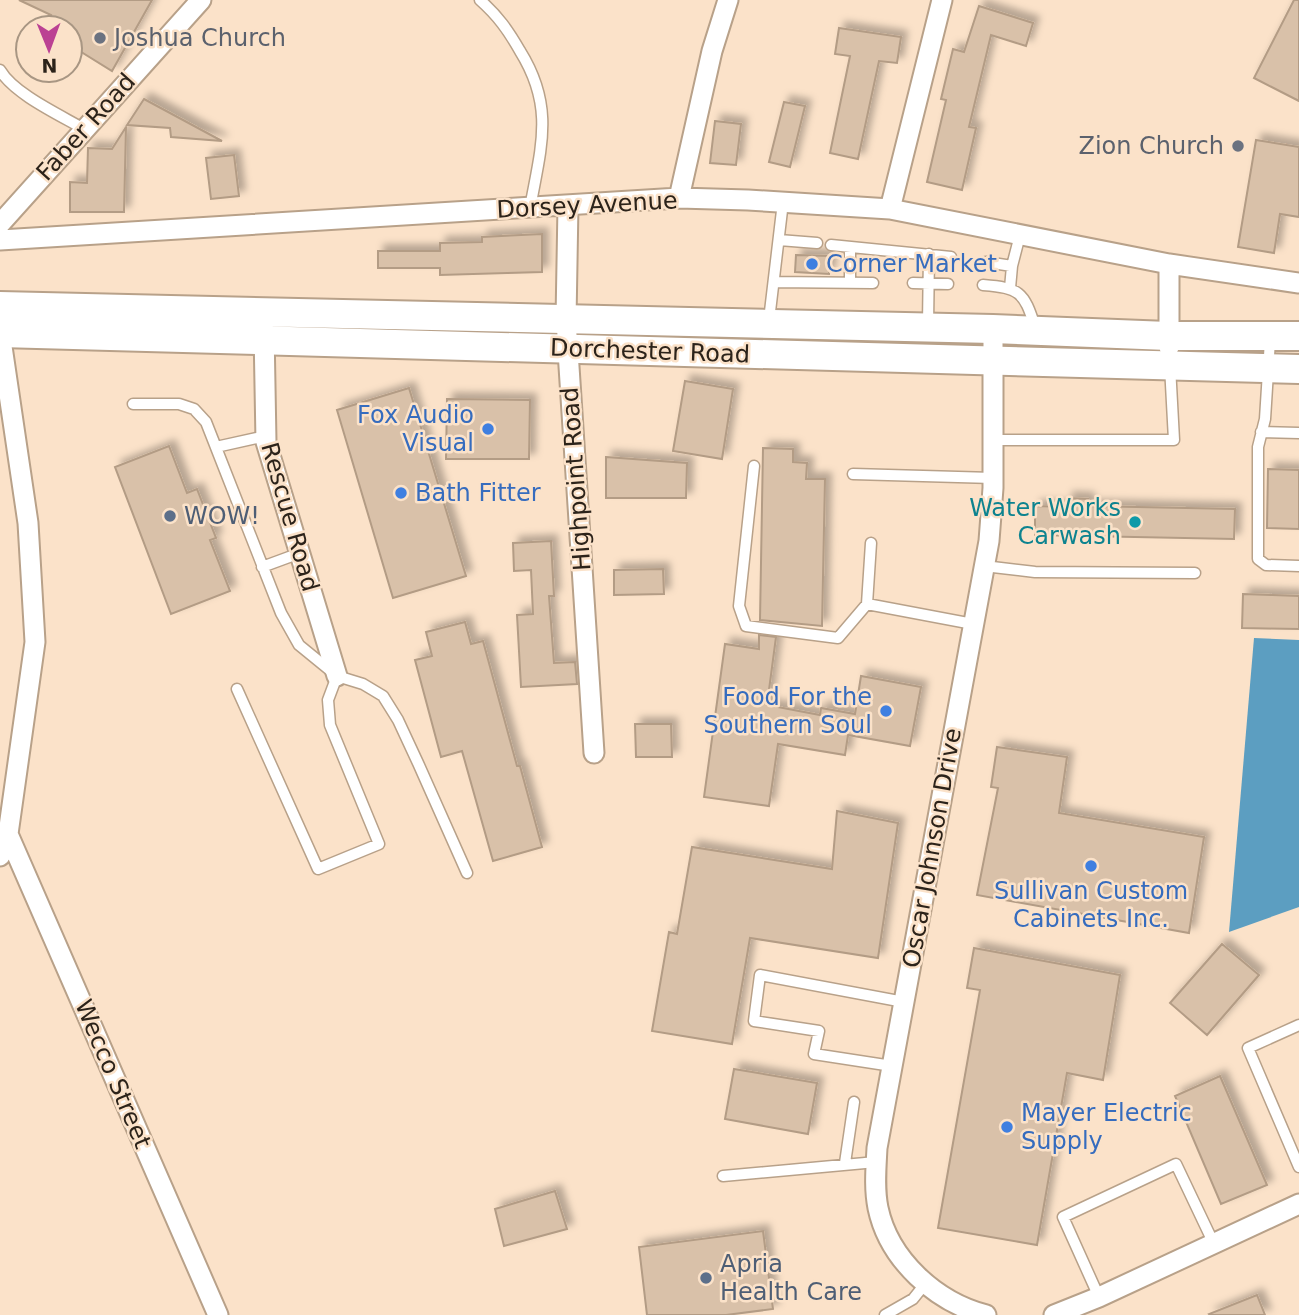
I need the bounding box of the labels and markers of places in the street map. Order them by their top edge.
place label: Joshua Church [112,24,286,52]
marker: Joshua Church [92,30,108,46]
place label: Zion Church [1078,132,1224,160]
marker: Zion Church [1230,138,1246,154]
place label: Corner Market [826,250,997,278]
marker: Corner Market [804,256,820,272]
place label: Fox Audio Visual [357,401,474,457]
marker: Fox Audio Visual [480,421,496,437]
place label: Bath Fitter [415,479,541,507]
marker: Bath Fitter [393,485,409,501]
place label: Water Works Carwash [969,494,1121,550]
place label: WOW! [184,502,260,530]
marker: WOW! [162,508,178,524]
marker: Water Works Carwash [1127,514,1143,530]
place label: Food For the Southern Soul [703,683,872,739]
marker: Food For the Southern Soul [878,703,894,719]
marker: Sullivan Custom Cabinets Inc. [1083,858,1099,874]
place label: Sullivan Custom Cabinets Inc. [994,877,1188,933]
place label: Mayer Electric Supply [1021,1099,1192,1155]
marker: Mayer Electric Supply [999,1119,1015,1135]
place label: Apria Health Care [720,1250,862,1306]
marker: Apria Health Care [698,1270,714,1286]

